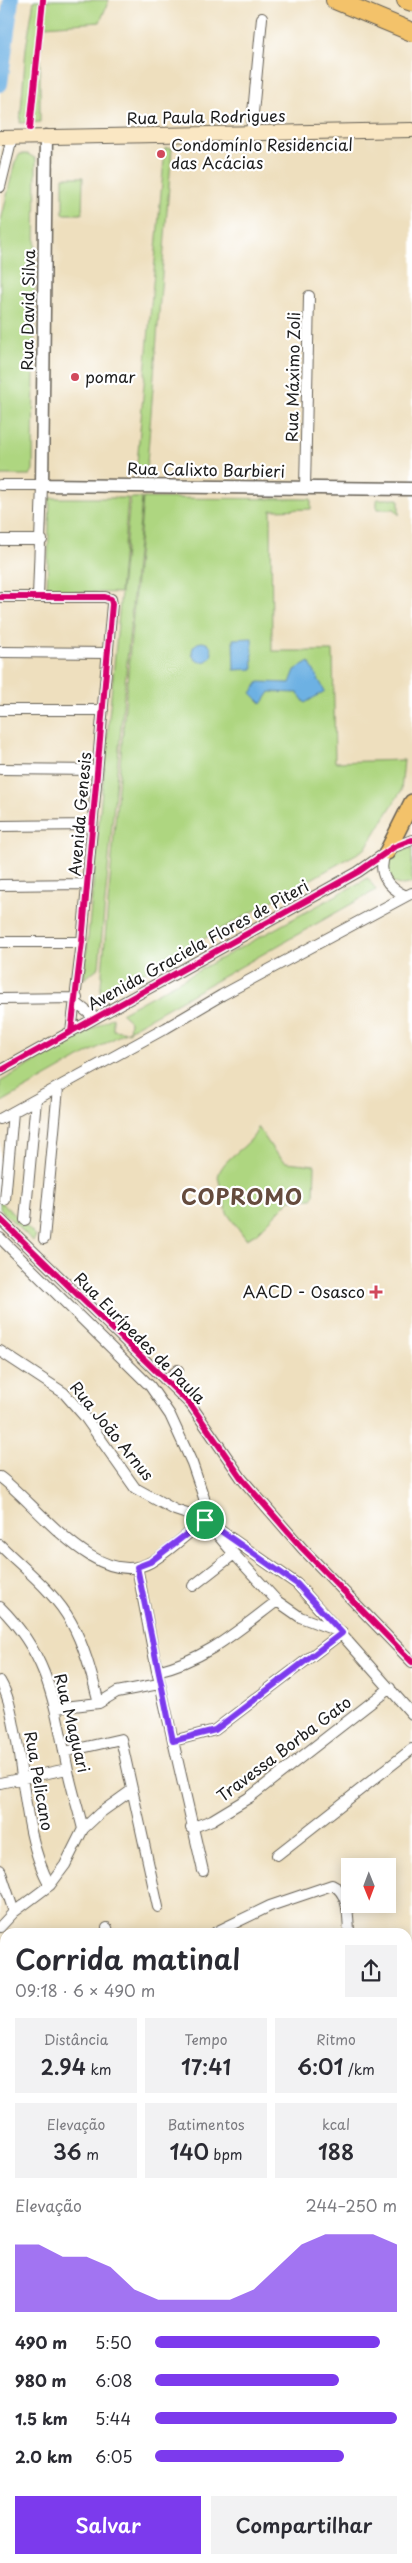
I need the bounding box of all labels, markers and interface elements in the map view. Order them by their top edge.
street label: Rua Paula Rodrigues [126,103,286,129]
place label: CondomínIo Residencial das Acácias [171,132,353,174]
marker: CondomínIo Residencial das Acácias [155,148,167,160]
street label: Rua David Silva [14,249,40,371]
street label: Rua Máximo Zoli [279,312,305,442]
place label: pomar [85,364,136,388]
marker: pomar [69,371,81,383]
street label: Rua Calixto Barbieri [127,456,285,482]
street label: Avenida Genesis [62,751,96,877]
street label: Avenida Graciela Flores de Piteri [82,873,313,1015]
district label: COPROMO [181,1180,303,1212]
street label: Rua Eurípedes de Paula [69,1266,212,1409]
place label: AACD - Osasco [243,1279,365,1303]
marker: AACD - Osasco [369,1285,383,1299]
street label: Rua João Arnus [65,1376,160,1485]
pin [184,1499,226,1541]
icon: arrive [191,1506,219,1534]
street label: Rua Maguari [49,1671,97,1775]
street label: Travessa Borba Gato [211,1690,356,1807]
street label: Rua Pelicano [19,1729,61,1833]
north arrow [341,1858,396,1912]
map controls [341,1858,396,1913]
text: Corrida matinal [15,1937,240,1980]
button: share [345,1945,397,1997]
text: 09:18 · 6 × 490 m [15,1978,155,2002]
text: Distância [44,2029,108,2050]
text: Tempo [185,2029,227,2050]
text: Ritmo [316,2029,356,2050]
text: 2.94 [40,2050,86,2082]
text: 17:41 [181,2050,231,2082]
text: 6:01 [297,2050,343,2082]
text: km [86,2059,112,2080]
text: /km [343,2059,375,2080]
text: Elevação [47,2114,105,2135]
text: Batimentos [168,2114,244,2135]
text: kcal [322,2114,350,2135]
text: 36 [53,2135,82,2167]
text: 140 [169,2135,209,2167]
text: 188 [318,2135,354,2167]
text: m [82,2144,99,2165]
text: bpm [209,2144,243,2165]
text: Elevação [15,2193,82,2217]
text: 244–250 m [305,2193,397,2217]
text: 490 m [15,2330,67,2354]
text: 5:50 [95,2330,132,2354]
text: 980 m [15,2368,67,2392]
text: 6:08 [95,2368,132,2392]
text: 1.5 km [15,2406,68,2430]
text: 5:44 [95,2406,131,2430]
text: 2.0 km [15,2444,72,2468]
text: 6:05 [95,2444,133,2468]
button: Salvar [15,2496,201,2554]
button: Compartilhar [211,2496,397,2554]

